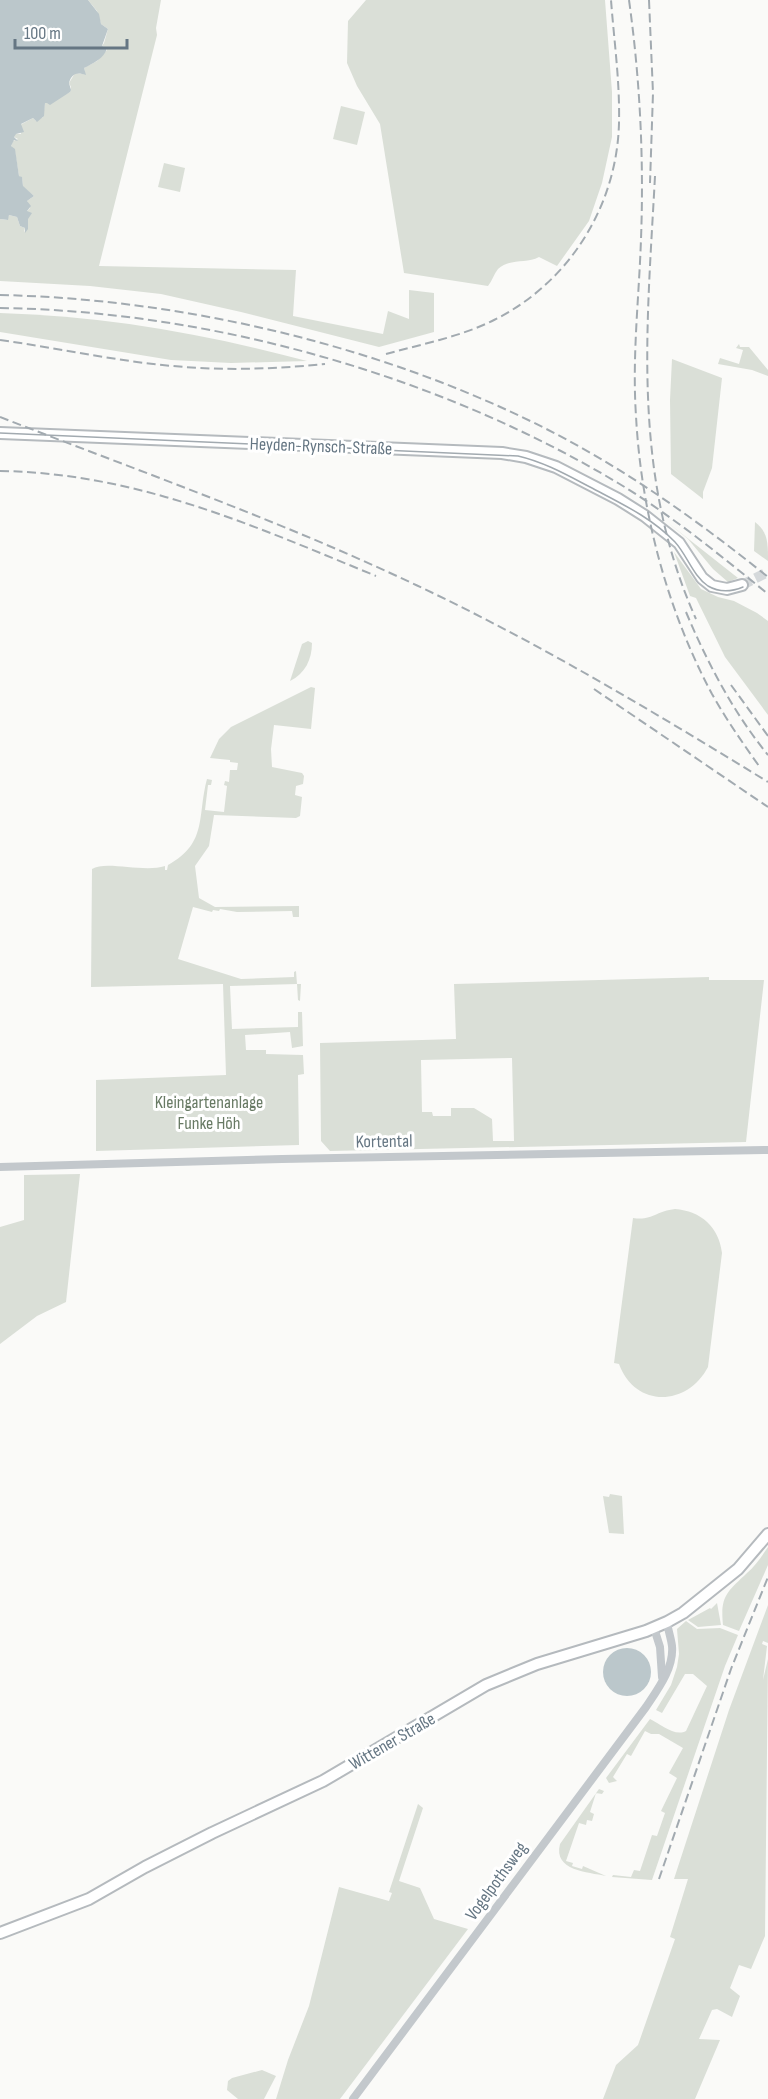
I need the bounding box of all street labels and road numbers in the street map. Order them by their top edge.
street label: Heyden-Rynsch-Straße [249,434,393,459]
street label: Kortental [355,1131,413,1152]
street label: Wittener Straße [345,1708,439,1774]
street label: Vogelpothsweg [461,1838,532,1925]

